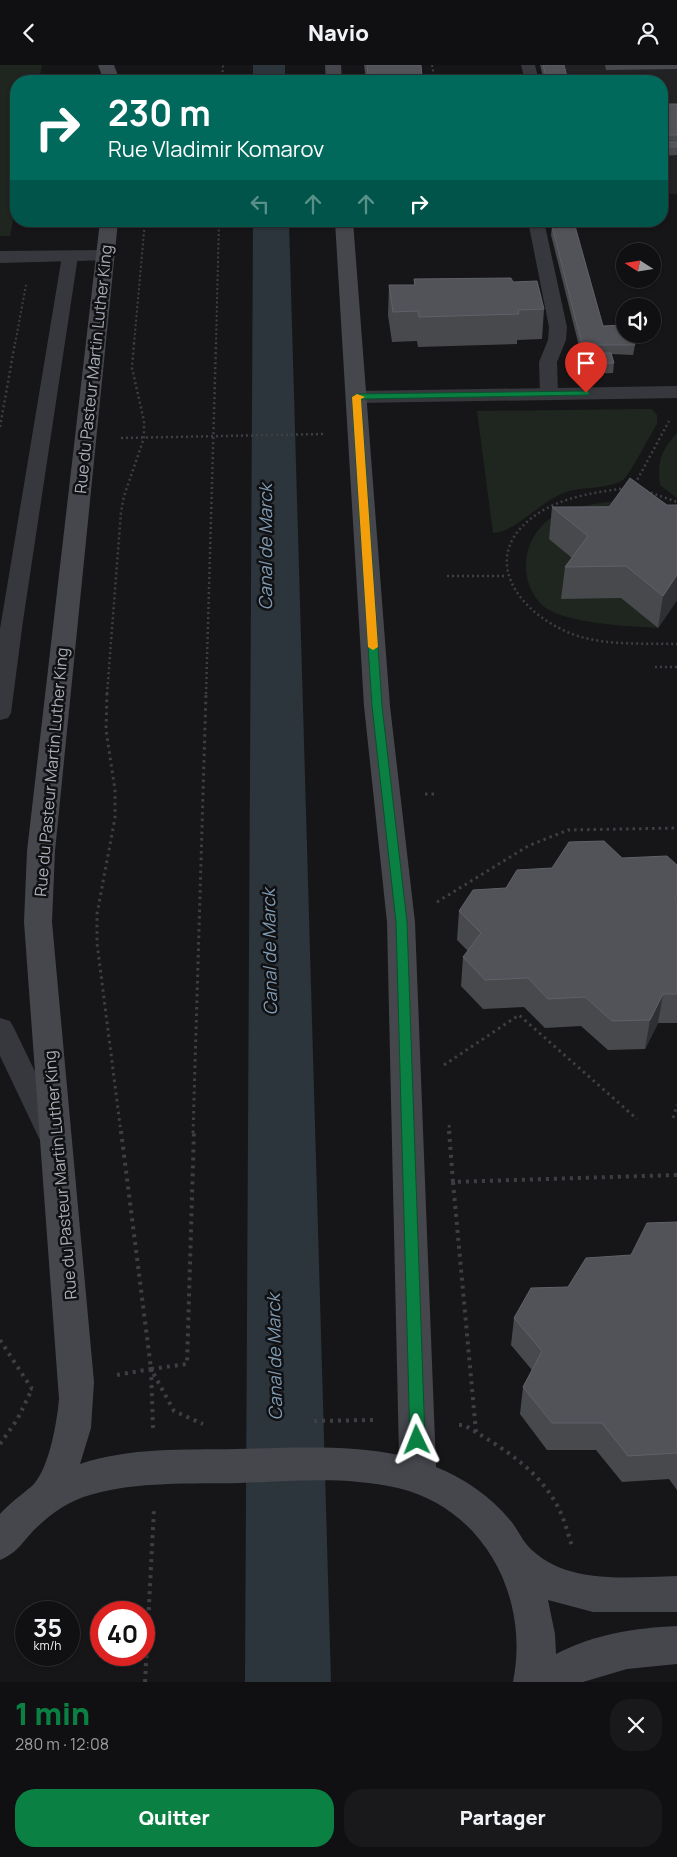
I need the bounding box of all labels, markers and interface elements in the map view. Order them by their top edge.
text: Navio [308,18,369,48]
icon: back [15,19,43,47]
icon: person [634,19,662,47]
text: 230 m [108,89,211,137]
icon: right [25,95,90,160]
text: Rue Vladimir Komarov [108,134,324,164]
icon: left [246,190,274,218]
icon: ahead [299,190,327,218]
icon: ahead [352,190,380,218]
icon: right [405,190,433,218]
north arrow [616,243,661,287]
map controls [616,243,661,343]
street label: Rue du Pasteur Martin Luther King [69,244,117,494]
button: sound [616,298,661,343]
pin [565,342,607,393]
icon: arrive [572,349,600,377]
water label: Canal de Marck [253,481,277,610]
street label: Rue du Pasteur Martin Luther King [29,647,73,897]
water label: Canal de Marck [256,886,282,1015]
street label: Rue du Pasteur Martin Luther King [38,1050,82,1300]
water label: Canal de Marck [261,1291,287,1420]
position arrow [390,1413,442,1465]
speed limit sign: 40 [90,1601,155,1666]
text: 35 [33,1610,62,1645]
text: km/h [34,1637,61,1654]
text: 1 min [15,1693,90,1734]
button: close [610,1699,662,1751]
text: 280 m · 12:08 [15,1733,109,1755]
button: Quitter [15,1789,334,1847]
button: Partager [344,1789,662,1847]

